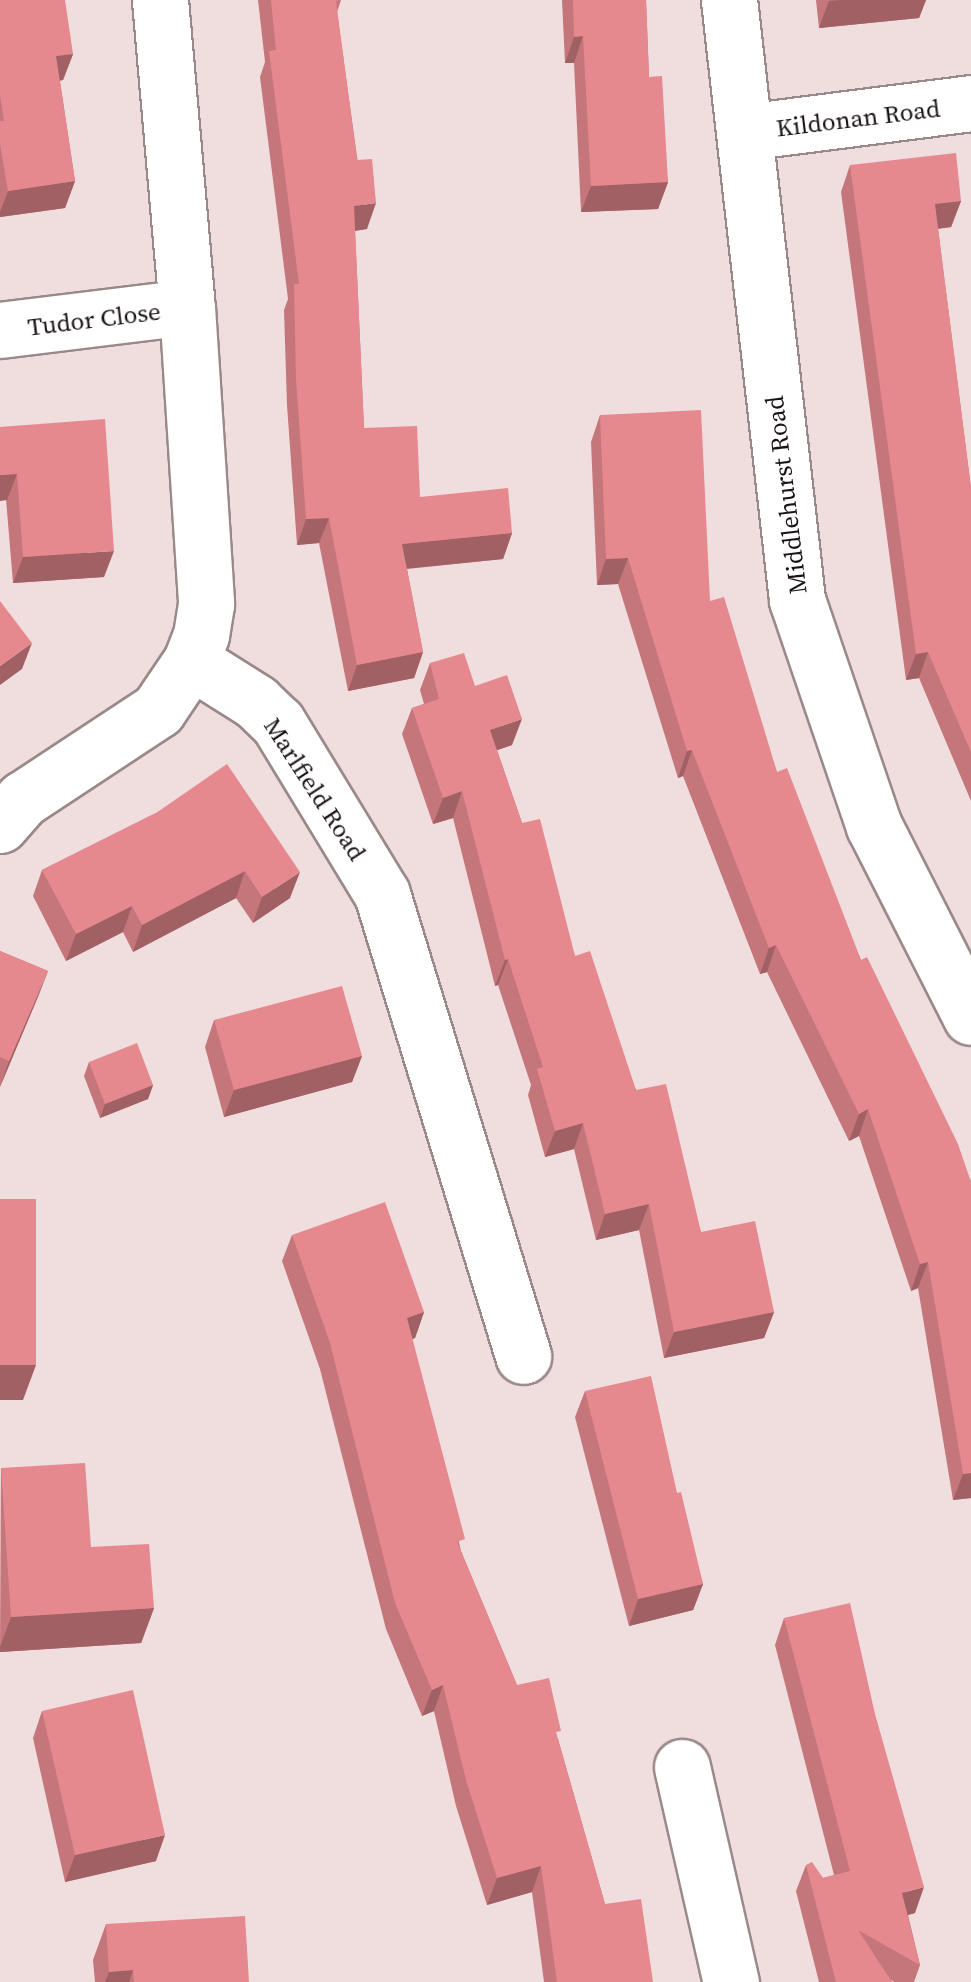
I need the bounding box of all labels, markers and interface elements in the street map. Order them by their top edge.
street label: Kildonan Road [774,93,942,143]
street label: Tudor Close [26,296,162,342]
street label: Middlehurst Road [759,394,813,596]
street label: Marlfield Road [258,712,372,866]

